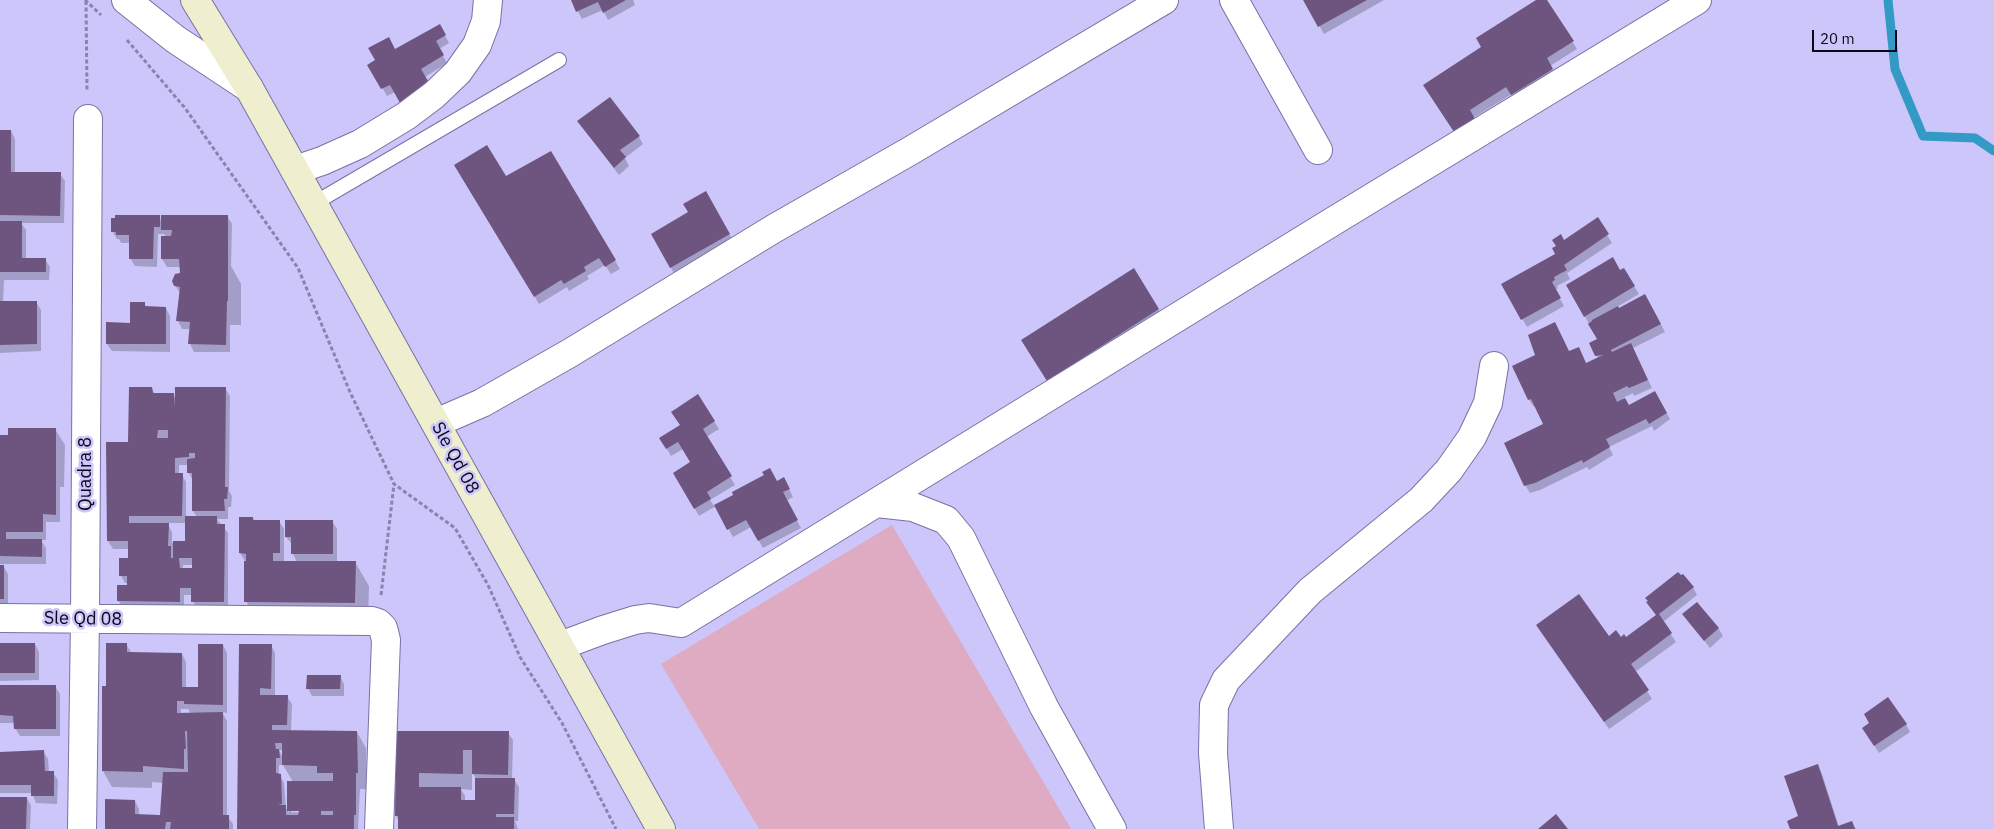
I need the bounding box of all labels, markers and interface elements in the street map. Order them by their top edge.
scale bar [1814,20,1899,52]
text: 20 m [1820,29,1855,48]
street label: Sle Qd 08 [427,418,483,498]
street label: Quadra 8 [75,437,97,511]
street label: Sle Qd 08 [44,608,122,630]

